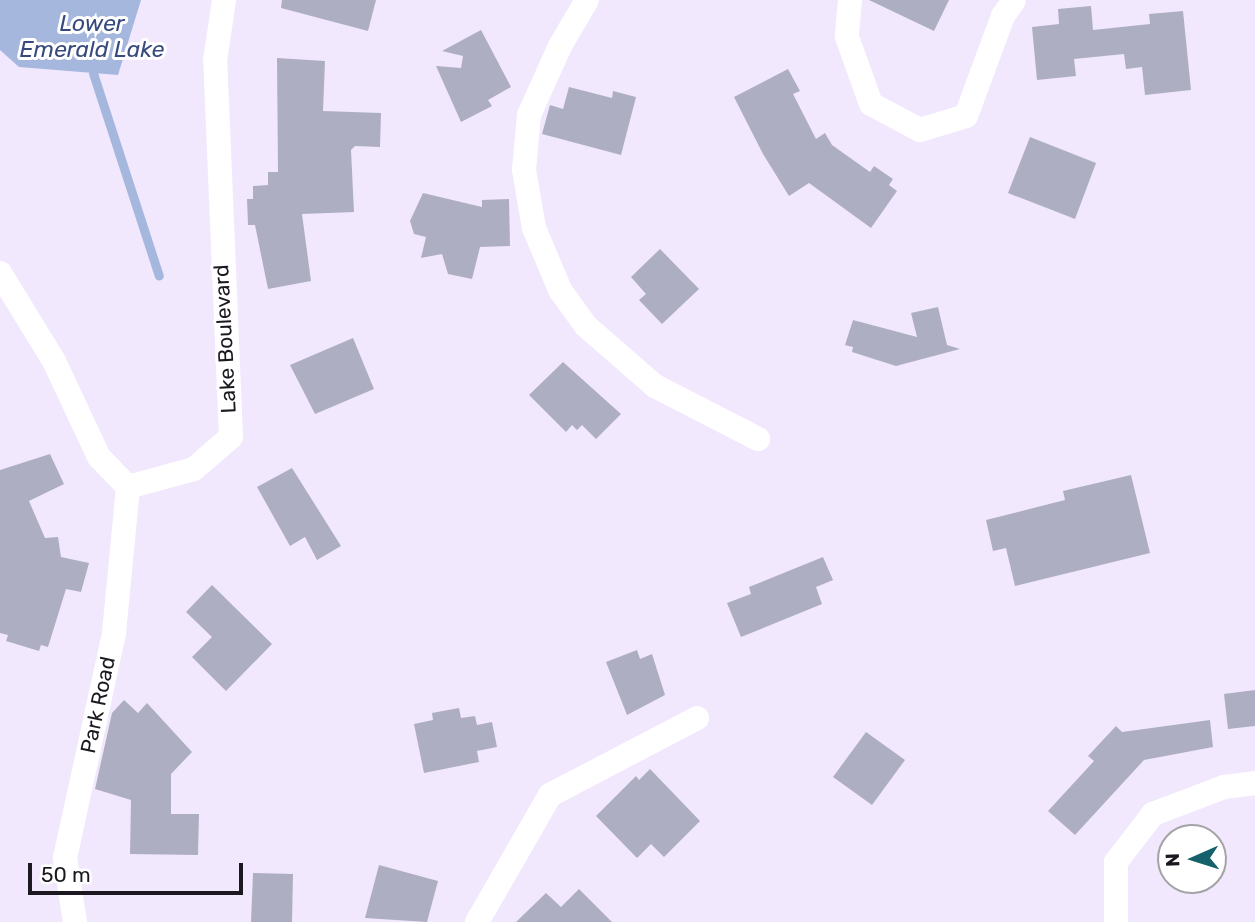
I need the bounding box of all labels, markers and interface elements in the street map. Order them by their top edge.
water label: Lower Emerald Lake [20,9,164,63]
street label: Lake Boulevard [209,264,241,414]
street label: Park Road [75,654,121,756]
north arrow [1157,824,1227,894]
scale bar [32,848,247,892]
text: N [1161,853,1184,867]
text: 50 m [41,862,91,887]

